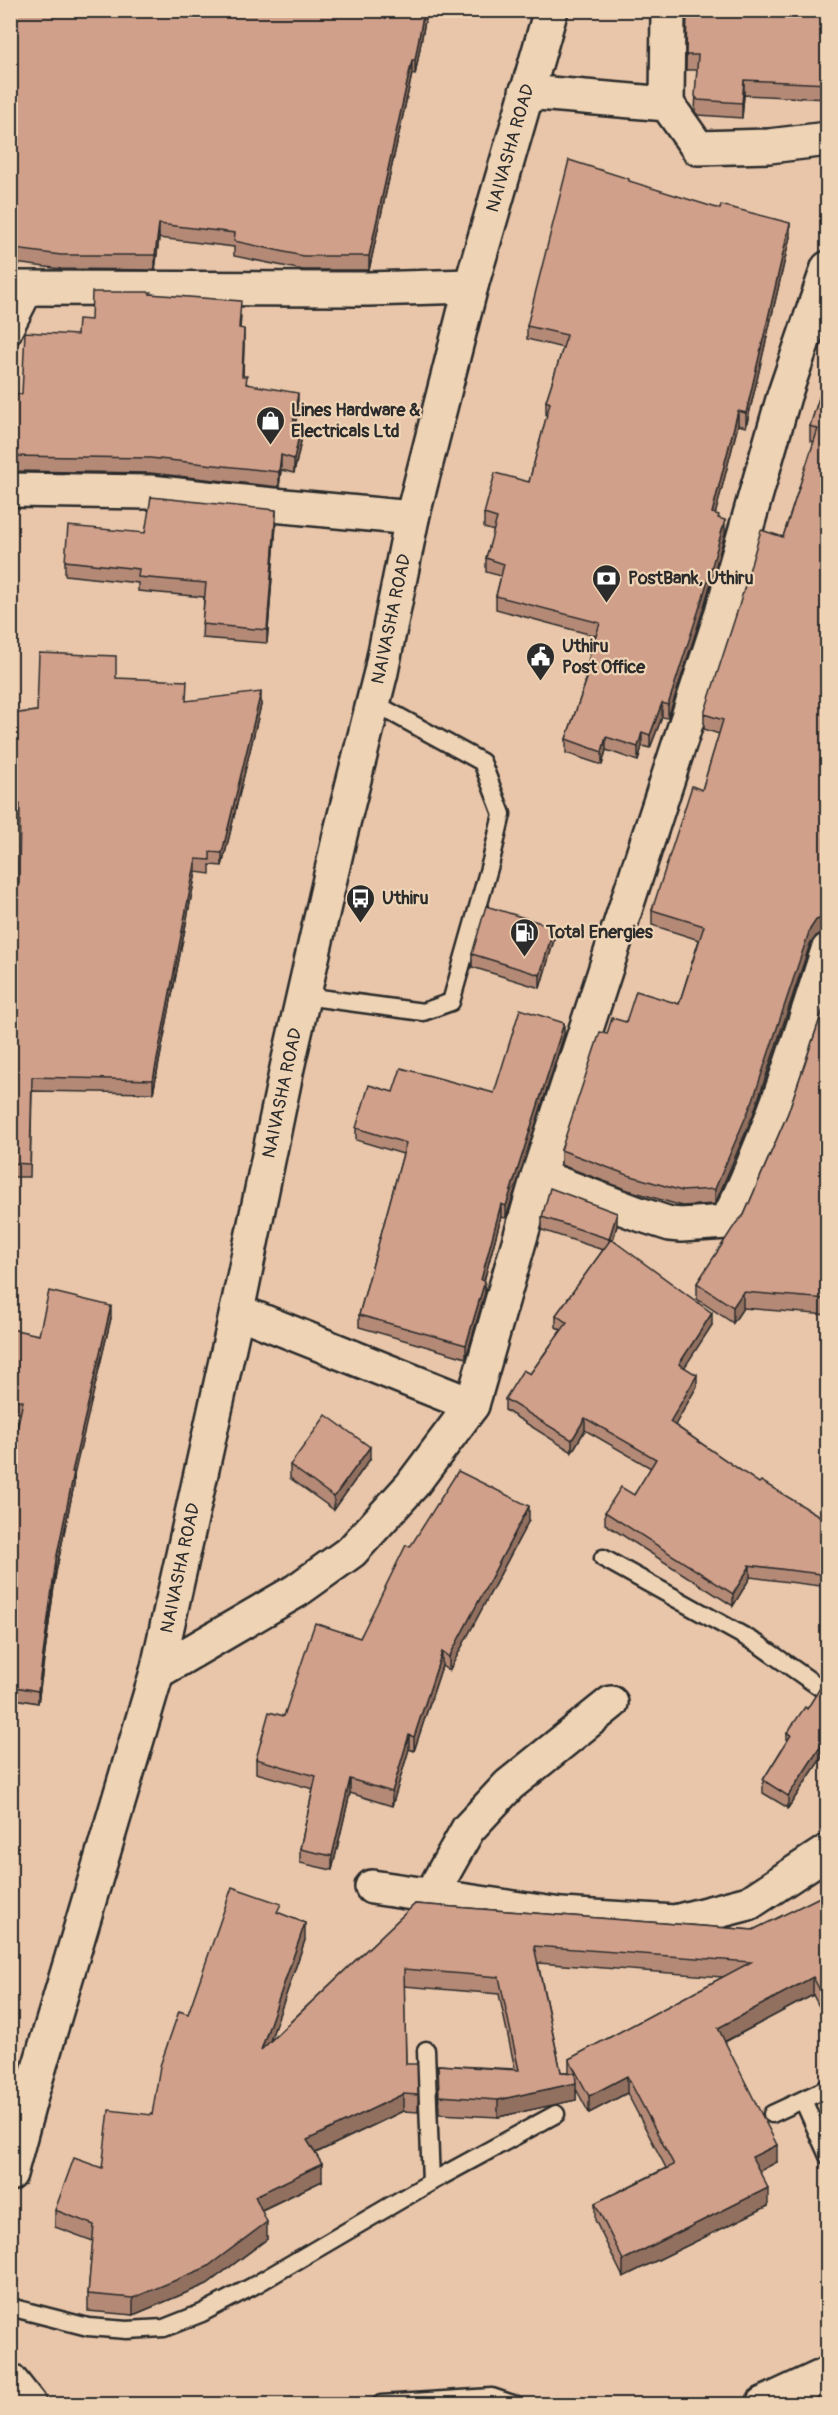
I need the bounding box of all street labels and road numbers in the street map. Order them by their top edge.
street label: NAIVASHA ROAD [481,81,540,215]
street label: NAIVASHA ROAD [366,552,416,686]
street label: NAIVASHA ROAD [257,1026,307,1160]
street label: NAIVASHA ROAD [155,1501,205,1635]

